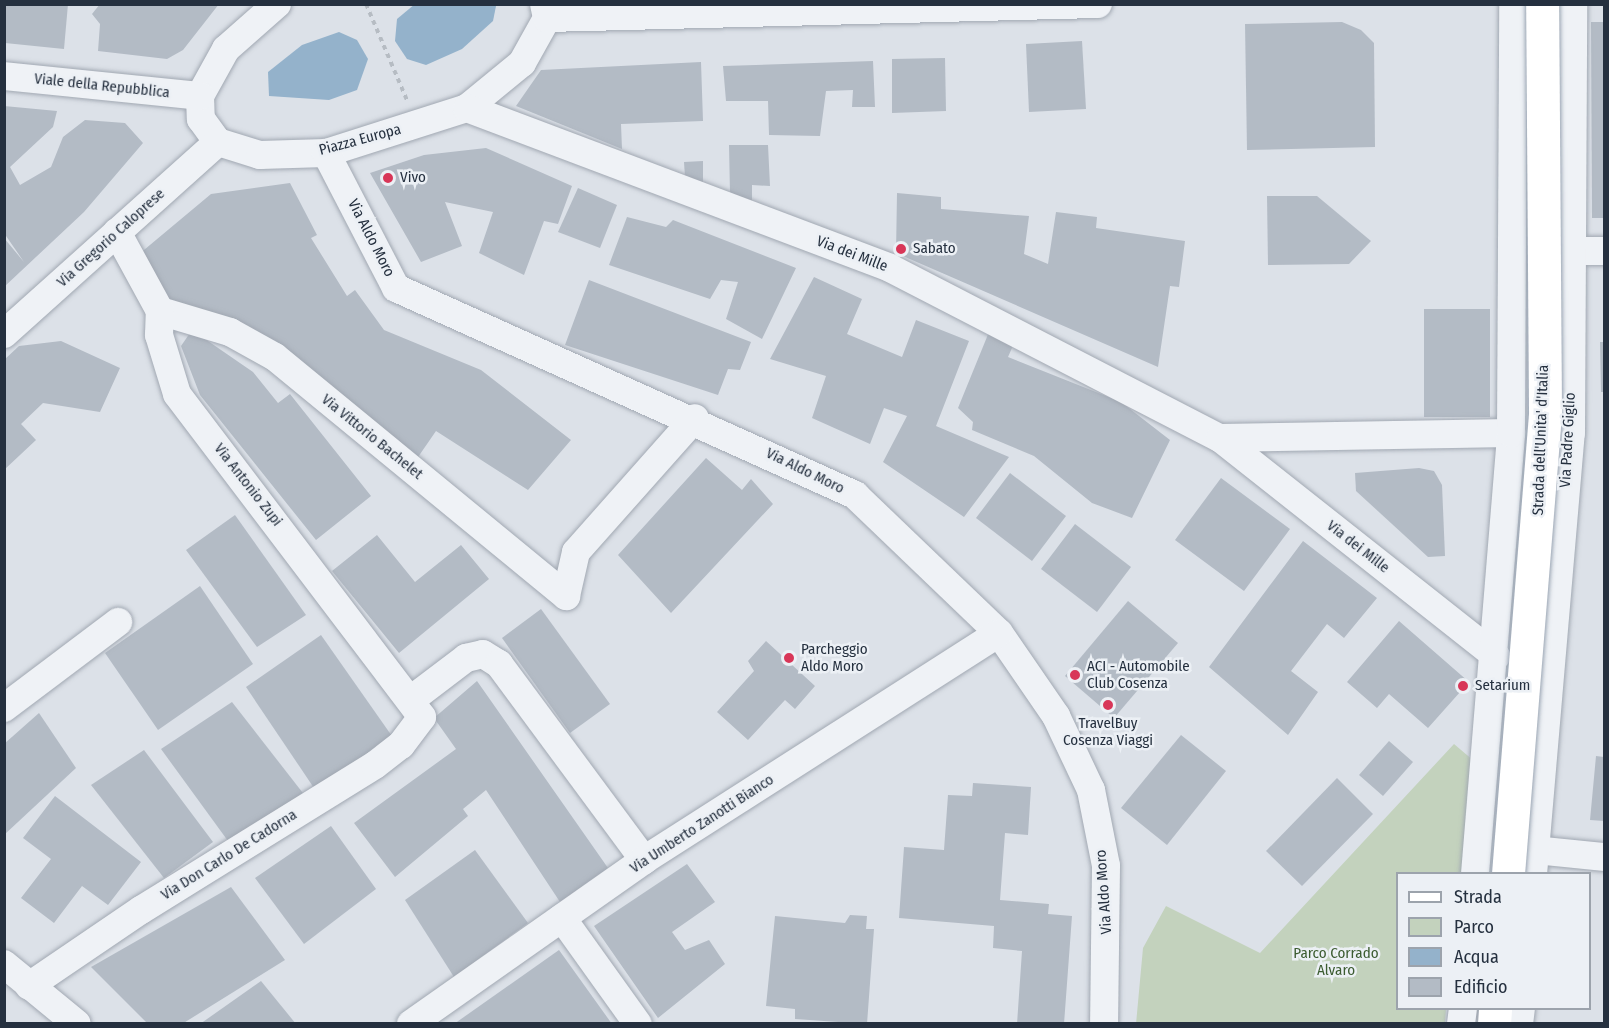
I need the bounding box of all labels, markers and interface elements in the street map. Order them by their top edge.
street label: Viale della Repubblica [33,70,171,102]
street label: Piazza Europa [317,120,403,160]
place label: Vivo [400,169,426,187]
marker: Vivo [381,171,395,185]
street label: Via Gregorio Caloprese [53,185,169,291]
street label: Via Aldo Moro [344,196,398,280]
street label: Via dei Mille [814,232,890,276]
place label: Sabato [913,240,956,258]
marker: Sabato [894,242,908,256]
street label: Strada dell'Unita' d'Italia [1529,364,1553,516]
street label: Via Vittorio Bachelet [318,391,426,483]
street label: Via Padre Giglio [1557,392,1579,488]
street label: Via Antonio Zupi [210,440,286,530]
street label: Via Aldo Moro [763,444,847,498]
street label: Via dei Mille [1323,517,1393,577]
place label: Parcheggio Aldo Moro [801,640,868,675]
marker: Parcheggio Aldo Moro [782,651,796,665]
place label: ACI - Automobile Club Cosenza [1087,657,1190,692]
marker: ACI - Automobile Club Cosenza [1068,668,1082,682]
place label: Setarium [1475,677,1530,695]
marker: Setarium [1456,679,1470,693]
marker: TravelBuy Cosenza Viaggi [1101,698,1115,712]
place label: TravelBuy Cosenza Viaggi [1063,714,1153,749]
street label: Via Umberto Zanotti Bianco [627,771,777,877]
street label: Via Don Carlo De Cadorna [158,806,300,904]
street label: Via Aldo Moro [1092,849,1116,935]
legend [1396,872,1591,1010]
text: Strada [1454,886,1502,908]
text: Parco [1454,916,1494,938]
park label: Parco Corrado Alvaro [1293,944,1379,979]
text: Acqua [1454,946,1499,968]
text: Edificio [1454,976,1507,998]

